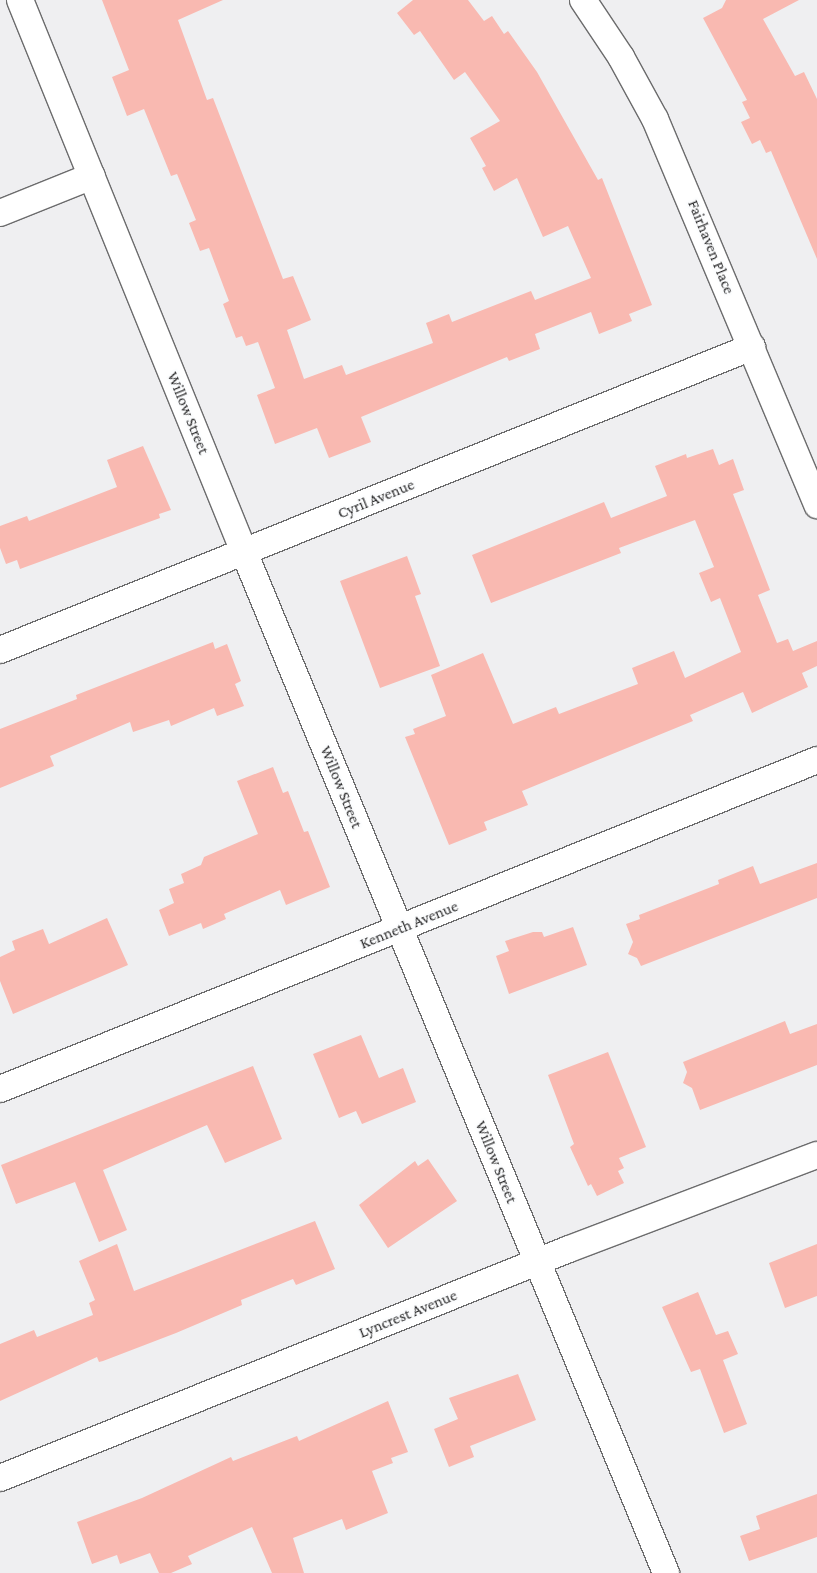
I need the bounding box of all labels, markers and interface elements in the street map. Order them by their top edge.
street label: Fairhaven Place [683,197,739,297]
street label: Willow Street [163,369,213,457]
street label: Cyril Avenue [335,475,417,523]
street label: Willow Street [316,743,366,831]
street label: Kenneth Avenue [357,897,461,953]
street label: Willow Street [471,1118,521,1206]
street label: Lyncrest Avenue [356,1286,460,1342]

